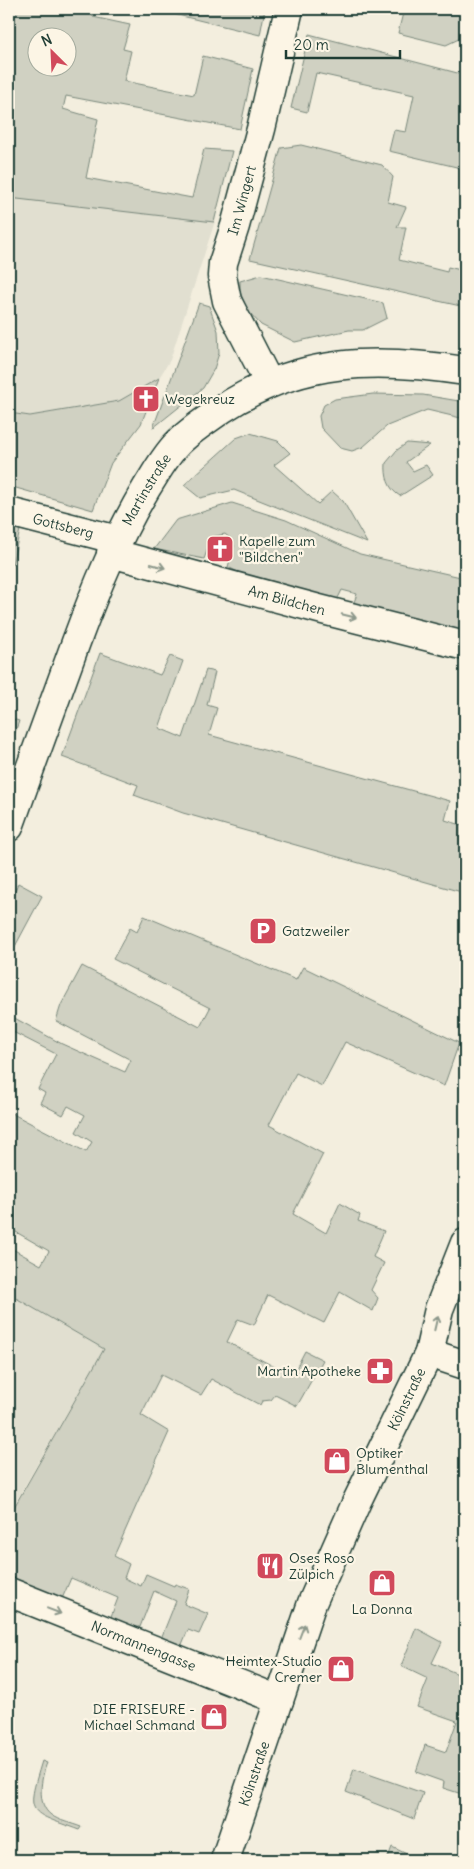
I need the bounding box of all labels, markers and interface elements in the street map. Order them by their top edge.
north arrow [28,28,78,78]
scale bar [286,28,400,60]
text: N [39,30,55,50]
text: 20 m [294,35,329,54]
street label: Im Wingert [224,163,260,238]
church icon: Wegekreuz [131,384,161,414]
place label: Wegekreuz [165,390,235,408]
street label: Martinstraße [118,450,175,529]
street label: Gottsberg [31,509,96,542]
place label: Kapelle zum "Bildchen" [239,532,315,566]
church icon: Kapelle zum "Bildchen" [205,534,235,564]
one-way arrow [149,561,165,571]
street label: Am Bildchen [246,581,327,619]
one-way arrow [340,612,356,621]
parking icon: Gatzweiler [248,916,278,946]
place label: Gatzweiler [282,922,350,940]
one-way arrow [432,1315,441,1331]
pharmacy icon: Martin Apotheke [365,1356,395,1386]
place label: Martin Apotheke [257,1362,361,1380]
street label: Kölnstraße [384,1365,429,1433]
place label: Optiker Blumenthal [356,1444,428,1478]
shop icon: Optiker Blumenthal [322,1446,352,1476]
place label: Oses Roso Zülpich [289,1549,354,1583]
restaurant icon: Oses Roso Zülpich [255,1551,285,1581]
shop icon: La Donna [367,1568,397,1598]
place label: La Donna [352,1600,412,1618]
one-way arrow [45,1607,61,1616]
street label: Normannengasse [89,1617,199,1675]
one-way arrow [298,1624,307,1640]
place label: Heimtex-Studio Cremer [226,1652,322,1686]
shop icon: Heimtex-Studio Cremer [326,1654,356,1684]
place label: DIE FRISEURE - Michael Schmand [84,1700,195,1734]
shop icon: DIE FRISEURE - Michael Schmand [199,1702,229,1732]
street label: Kölnstraße [235,1739,274,1809]

